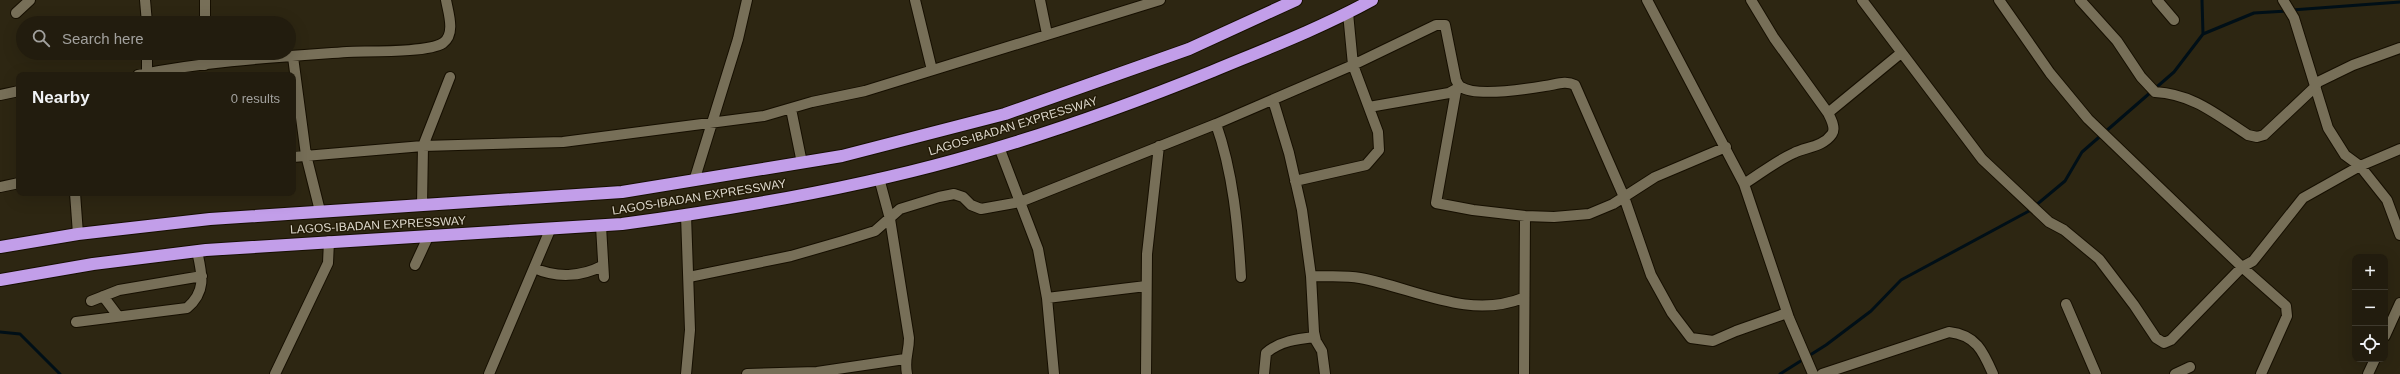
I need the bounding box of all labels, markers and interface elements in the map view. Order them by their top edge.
search box [16,16,296,60]
icon: search [30,27,52,49]
text: Search here [62,30,144,47]
text: Nearby [32,88,90,107]
text: 0 results [231,91,280,106]
street label: LAGOS-IBADAN EXPRESSWAY [927,94,1099,158]
street label: LAGOS-IBADAN EXPRESSWAY [611,176,787,218]
street label: LAGOS-IBADAN EXPRESSWAY [290,213,466,237]
map controls [2352,254,2388,362]
button: + [2352,254,2388,290]
button: − [2352,290,2388,326]
button: locate [2352,326,2388,362]

